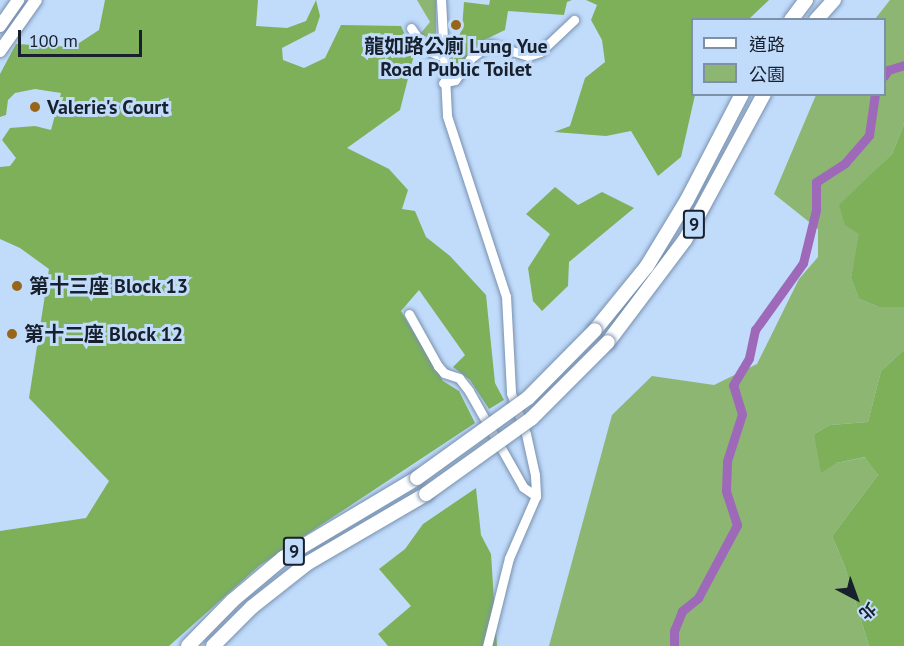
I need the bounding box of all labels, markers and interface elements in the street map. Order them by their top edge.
scale bar [21,18,146,56]
marker: 龍如路公廁 Lung Yue Road Public Toilet [449,18,463,32]
legend [691,18,886,96]
text: 100 m [29,29,78,52]
text: 道路 [749,33,785,56]
place label: 龍如路公廁 Lung Yue Road Public Toilet [364,35,548,82]
text: 公園 [749,63,785,86]
place label: Valerie's Court [47,95,169,119]
marker: Valerie's Court [28,100,42,114]
road number: 9 [682,209,706,239]
place label: 第十三座 Block 13 [29,274,189,298]
marker: 第十三座 Block 13 [10,279,24,293]
place label: 第十二座 Block 12 [24,322,184,346]
marker: 第十二座 Block 12 [5,327,19,341]
road number: 9 [282,536,306,566]
north arrow [826,568,886,628]
text: 北 [855,599,880,624]

